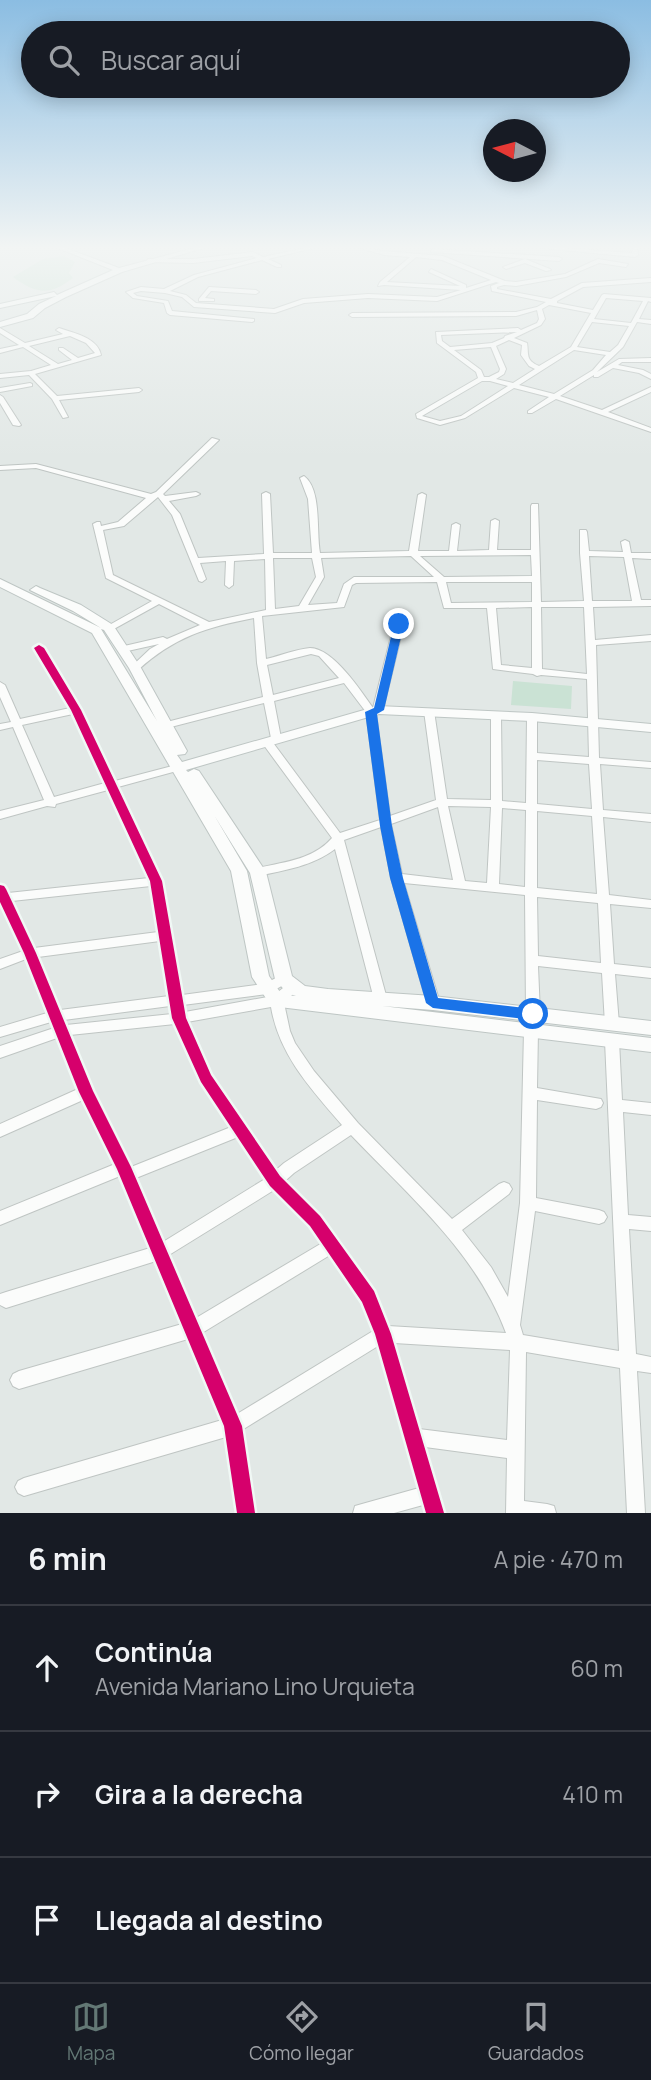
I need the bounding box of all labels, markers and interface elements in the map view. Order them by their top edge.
search box [21,21,630,98]
icon: search [45,41,83,79]
text: Buscar aquí [101,42,241,78]
north arrow [483,119,546,182]
route end [383,608,414,639]
route start [517,998,548,1029]
text: 6 min [28,1538,107,1579]
text: A pie · 470 m [494,1543,623,1575]
text: Continúa [95,1634,213,1670]
icon: ahead [28,1649,66,1687]
text: 60 m [571,1652,623,1684]
text: Avenida Mariano Lino Urquieta [95,1670,415,1702]
icon: right [28,1775,66,1813]
text: Gira a la derecha [95,1776,303,1812]
text: 410 m [562,1778,623,1810]
icon: arrive [28,1901,66,1939]
text: Llegada al destino [95,1902,323,1938]
tab: Mapa [67,1998,115,2066]
tab: Cómo llegar [249,1998,354,2066]
tab: Guardados [488,1998,584,2066]

